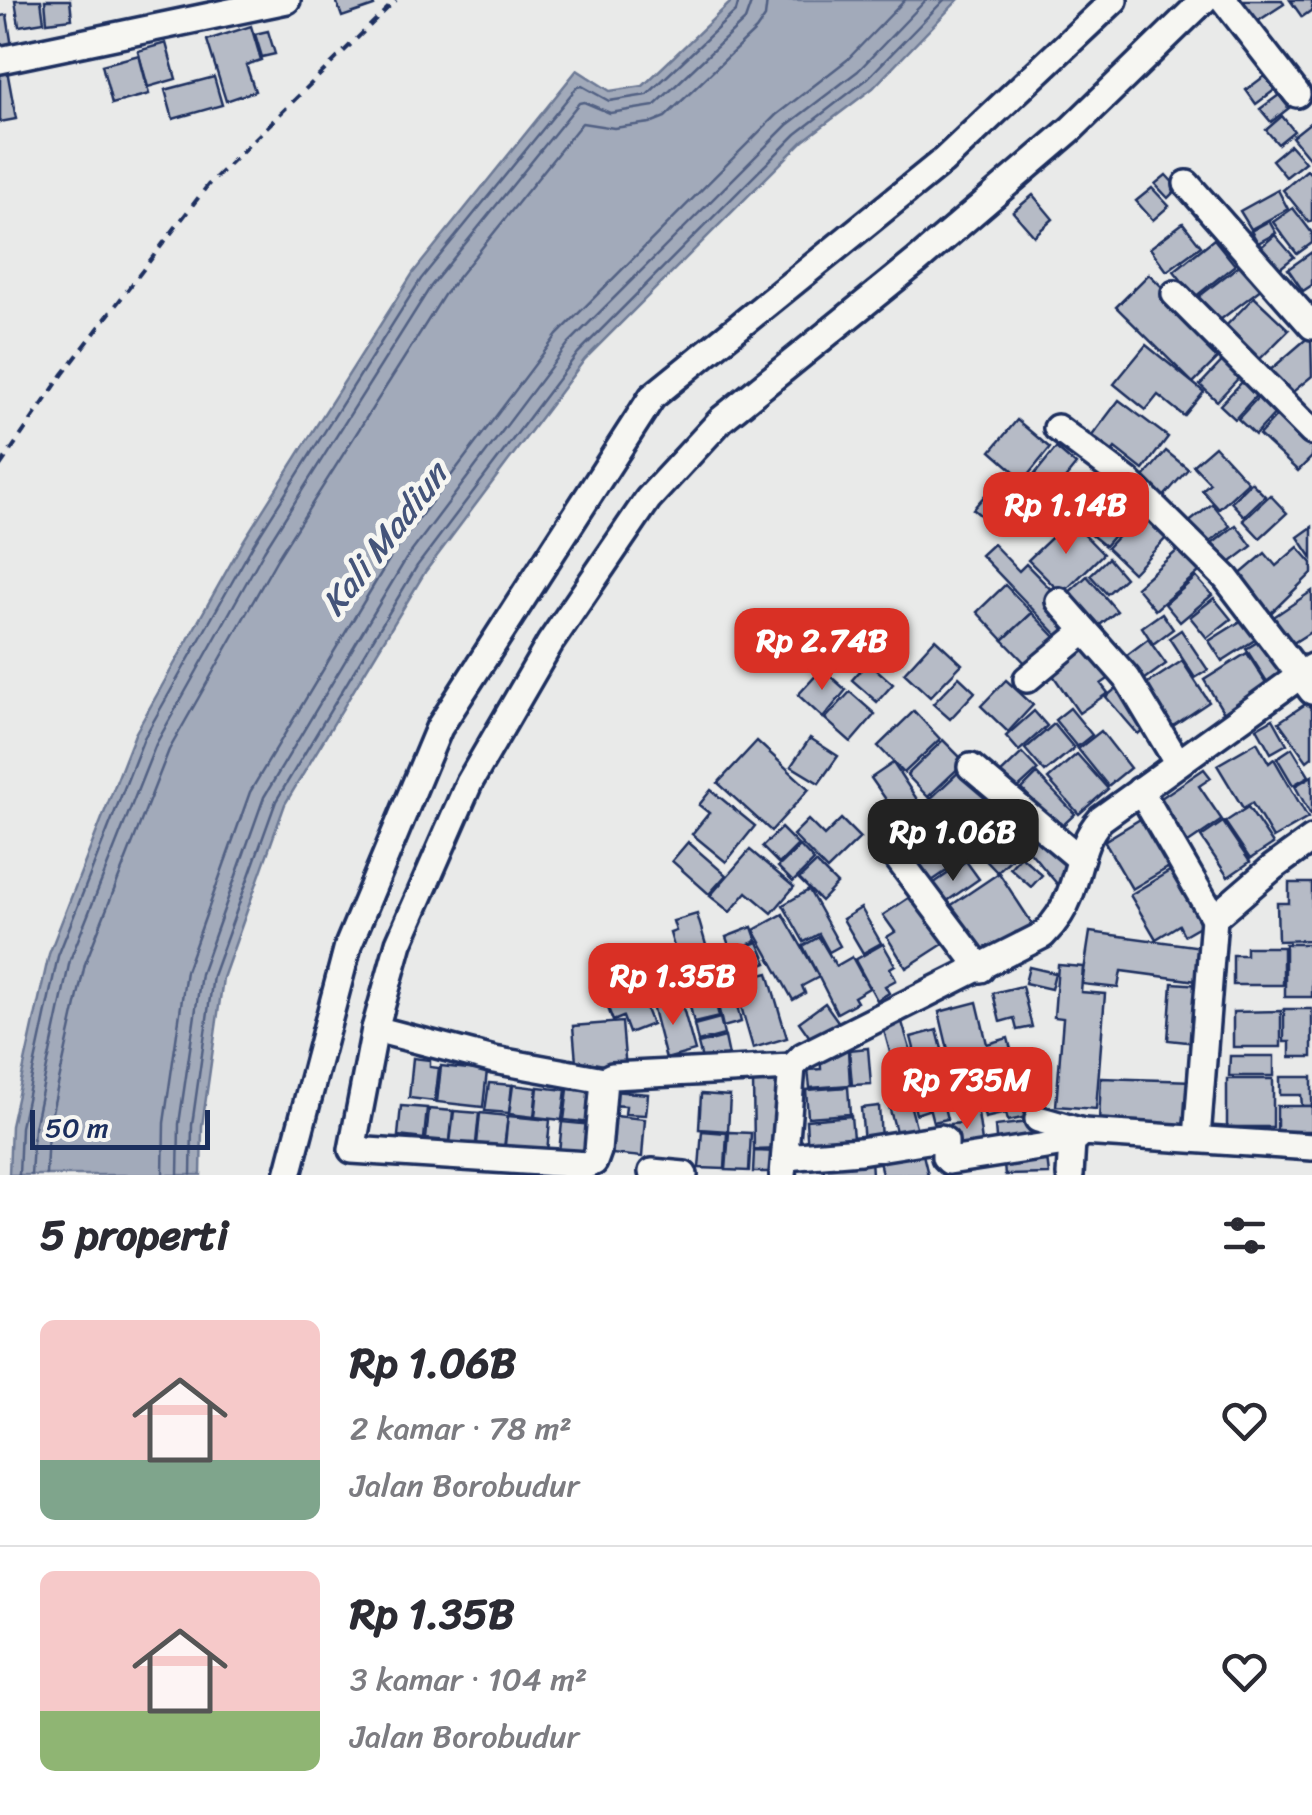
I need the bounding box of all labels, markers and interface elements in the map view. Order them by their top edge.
water label: Kali Madiun [304,445,467,629]
pin: Rp 1.14B [963,472,1169,557]
text: Rp 1.14B [1005,476,1127,533]
pin: Rp 2.74B [719,608,925,693]
text: Rp 2.74B [756,612,888,669]
pin: Rp 1.06B [850,799,1056,884]
text: Rp 1.06B [890,803,1016,860]
pin: Rp 1.35B [570,943,776,1028]
text: Rp 1.35B [610,947,736,1004]
pin: Rp 735M [875,1047,1059,1132]
text: Rp 735M [903,1051,1031,1108]
text: 50 m [45,1103,109,1152]
scale bar [30,1105,210,1150]
text: 5 properti [40,1198,228,1272]
icon: filters [1217,1208,1272,1263]
text: Rp 1.06B [350,1326,516,1400]
icon: home [120,1360,240,1480]
icon: heart [1217,1393,1272,1448]
text: 2 kamar · 78 m² [350,1400,572,1457]
text: Jalan Borobudur [350,1457,579,1514]
text: Rp 1.35B [350,1577,515,1651]
icon: home [120,1611,240,1731]
icon: heart [1217,1644,1272,1699]
text: 3 kamar · 104 m² [350,1651,587,1708]
text: Jalan Borobudur [350,1708,579,1765]

